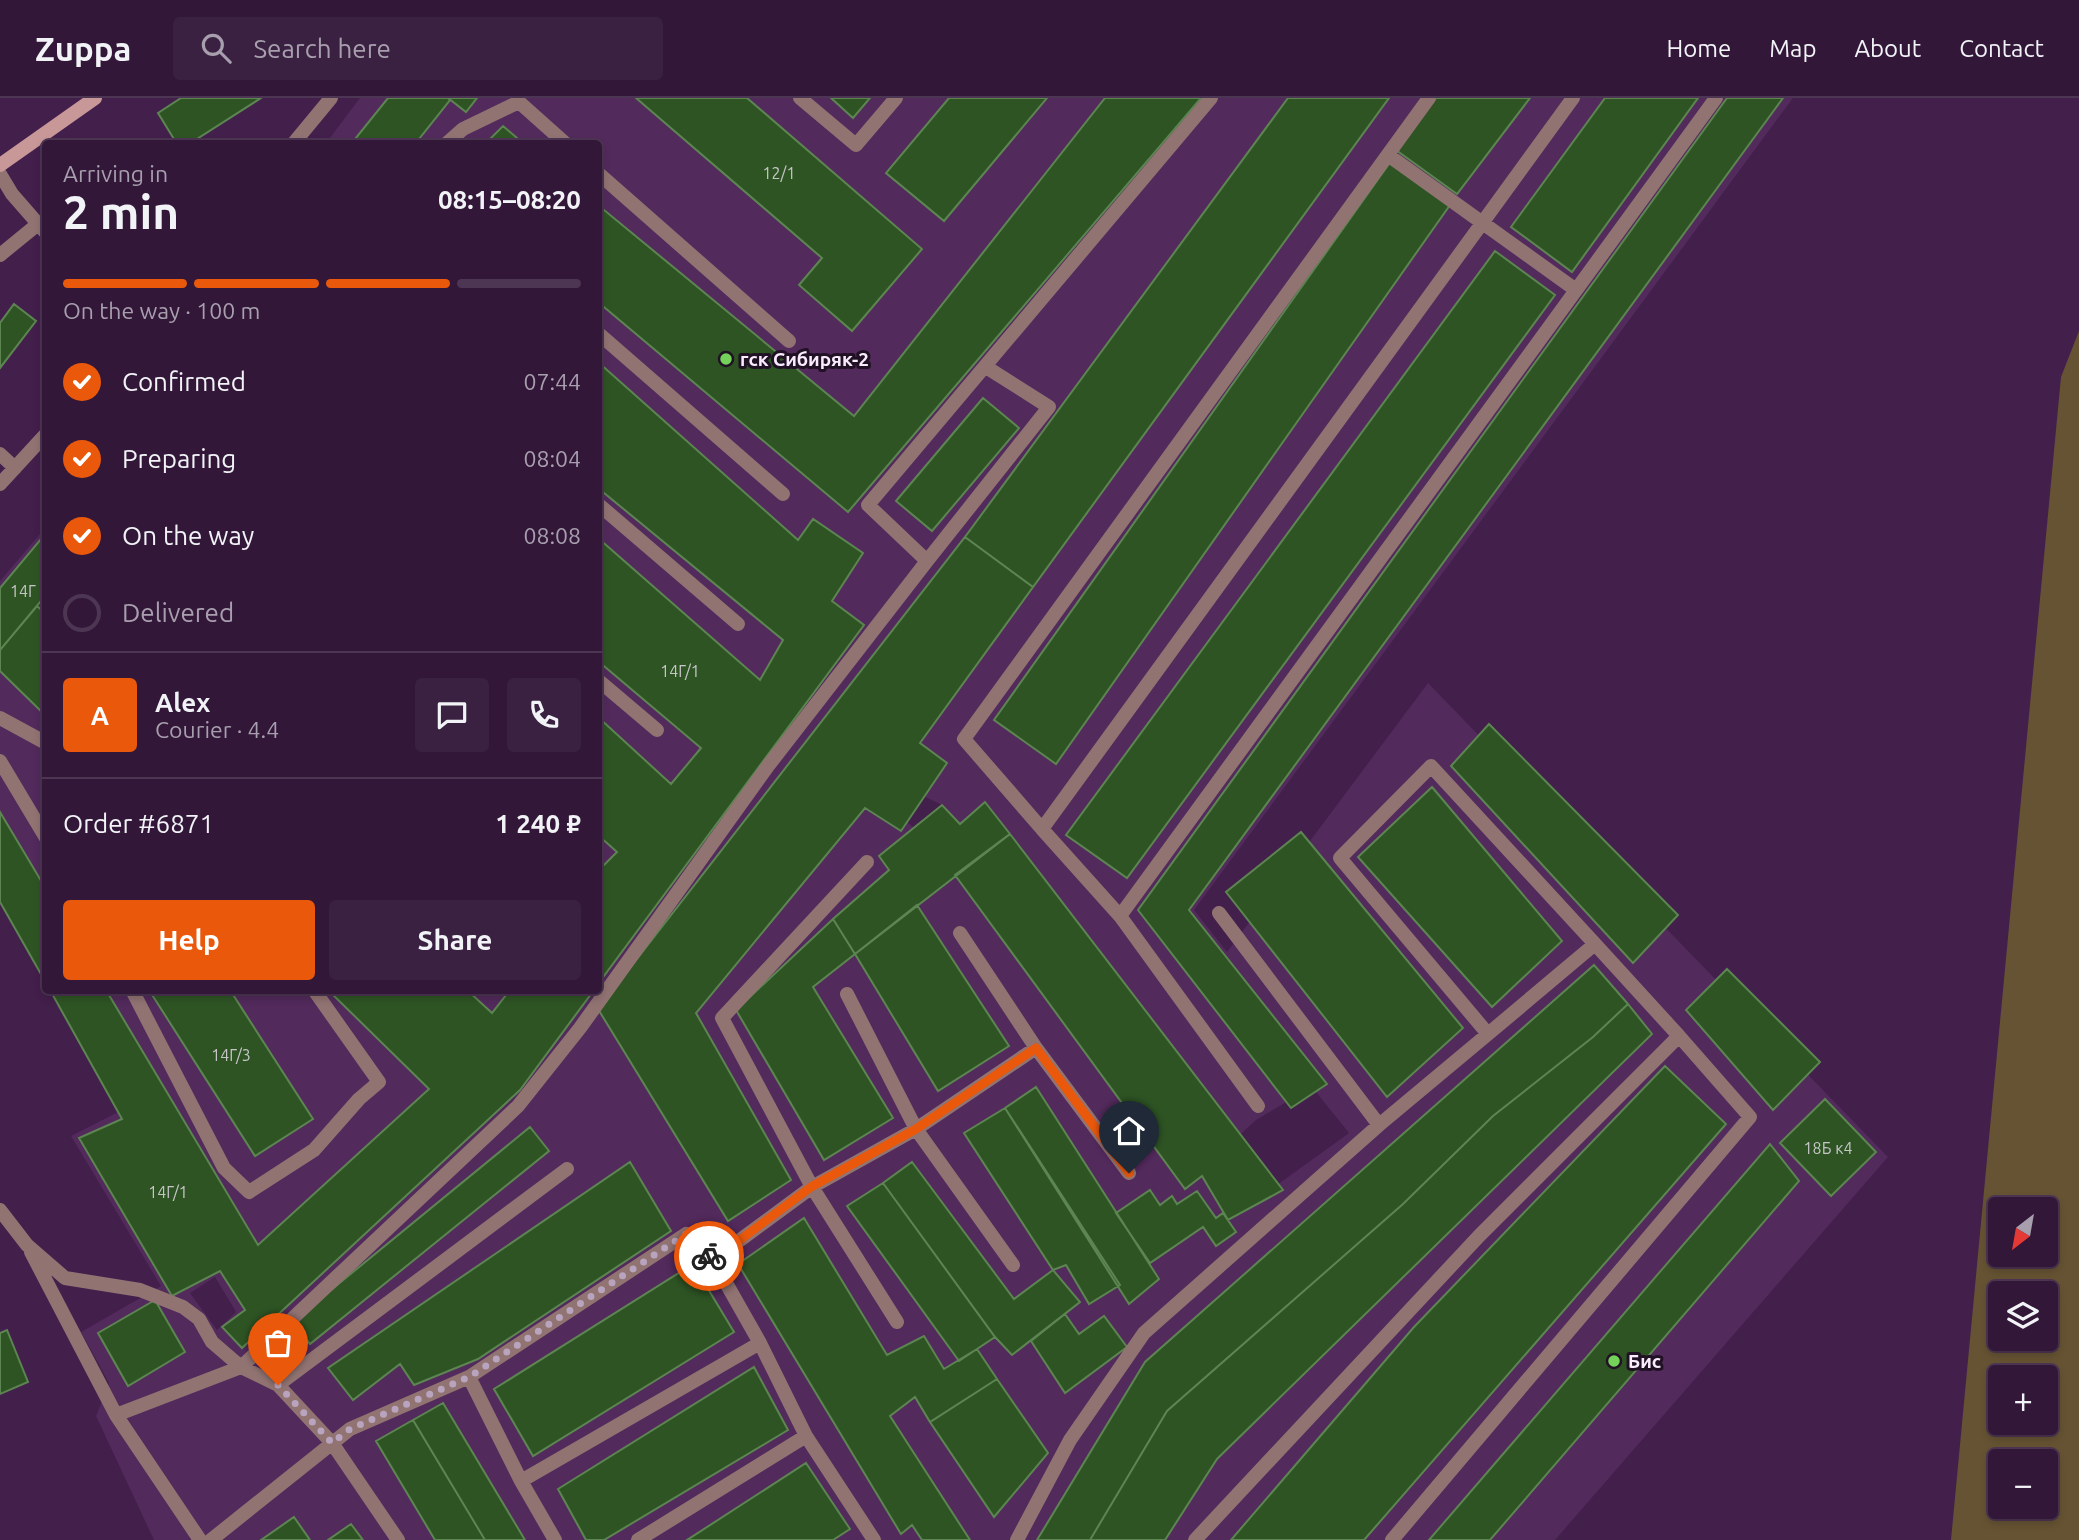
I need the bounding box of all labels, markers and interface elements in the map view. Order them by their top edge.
search box [173,17,663,80]
icon: search [197,29,235,67]
text: Zuppa [35,30,131,67]
text: Search here [253,34,391,63]
text: Home [1666,35,1731,62]
text: Map [1769,35,1816,62]
text: About [1854,35,1921,62]
text: Contact [1959,35,2044,62]
text: Arriving in [63,161,168,186]
house number: 12/1 [763,164,795,182]
text: 08:15–08:20 [438,185,581,214]
text: 2 min [63,186,179,238]
text: On the way · 100 m [63,298,260,323]
place label: гск Сибиряк-2 [740,348,869,370]
marker: гск Сибиряк-2 [718,351,734,367]
icon: check [63,363,101,401]
text: Confirmed [122,367,246,396]
text: 07:44 [523,369,581,394]
icon: check [63,440,101,478]
text: Preparing [122,444,236,473]
text: 08:04 [523,446,581,471]
icon: check [63,517,101,555]
text: On the way [122,521,254,550]
text: 08:08 [523,523,581,548]
house number: 14Г [10,582,36,600]
text: Delivered [122,598,234,627]
house number: 14Г/1 [660,662,700,680]
button: chat [415,678,489,752]
button: phone [507,678,581,752]
text: Alex [155,688,210,717]
text: A [91,701,109,730]
text: Courier · 4.4 [155,717,279,742]
text: Order #6871 [63,809,214,838]
text: 1 240 ₽ [495,809,581,838]
button: Help [63,900,315,980]
button: Share [329,900,581,980]
house number: 14Г/3 [211,1046,251,1064]
pin [1099,1101,1159,1173]
icon: home [1110,1112,1148,1150]
house number: 18Б к4 [1804,1139,1852,1157]
house number: 14Г/1 [148,1183,188,1201]
north arrow [1988,1197,2058,1267]
map controls [1988,1197,2058,1519]
courier [674,1221,744,1291]
icon: bike [690,1237,728,1275]
button: layers [1988,1281,2058,1351]
pin [248,1313,308,1385]
icon: bag [259,1324,297,1362]
place label: Бис [1628,1350,1661,1372]
marker: Бис [1606,1353,1622,1369]
button: + [1988,1365,2058,1435]
button: − [1988,1449,2058,1519]

